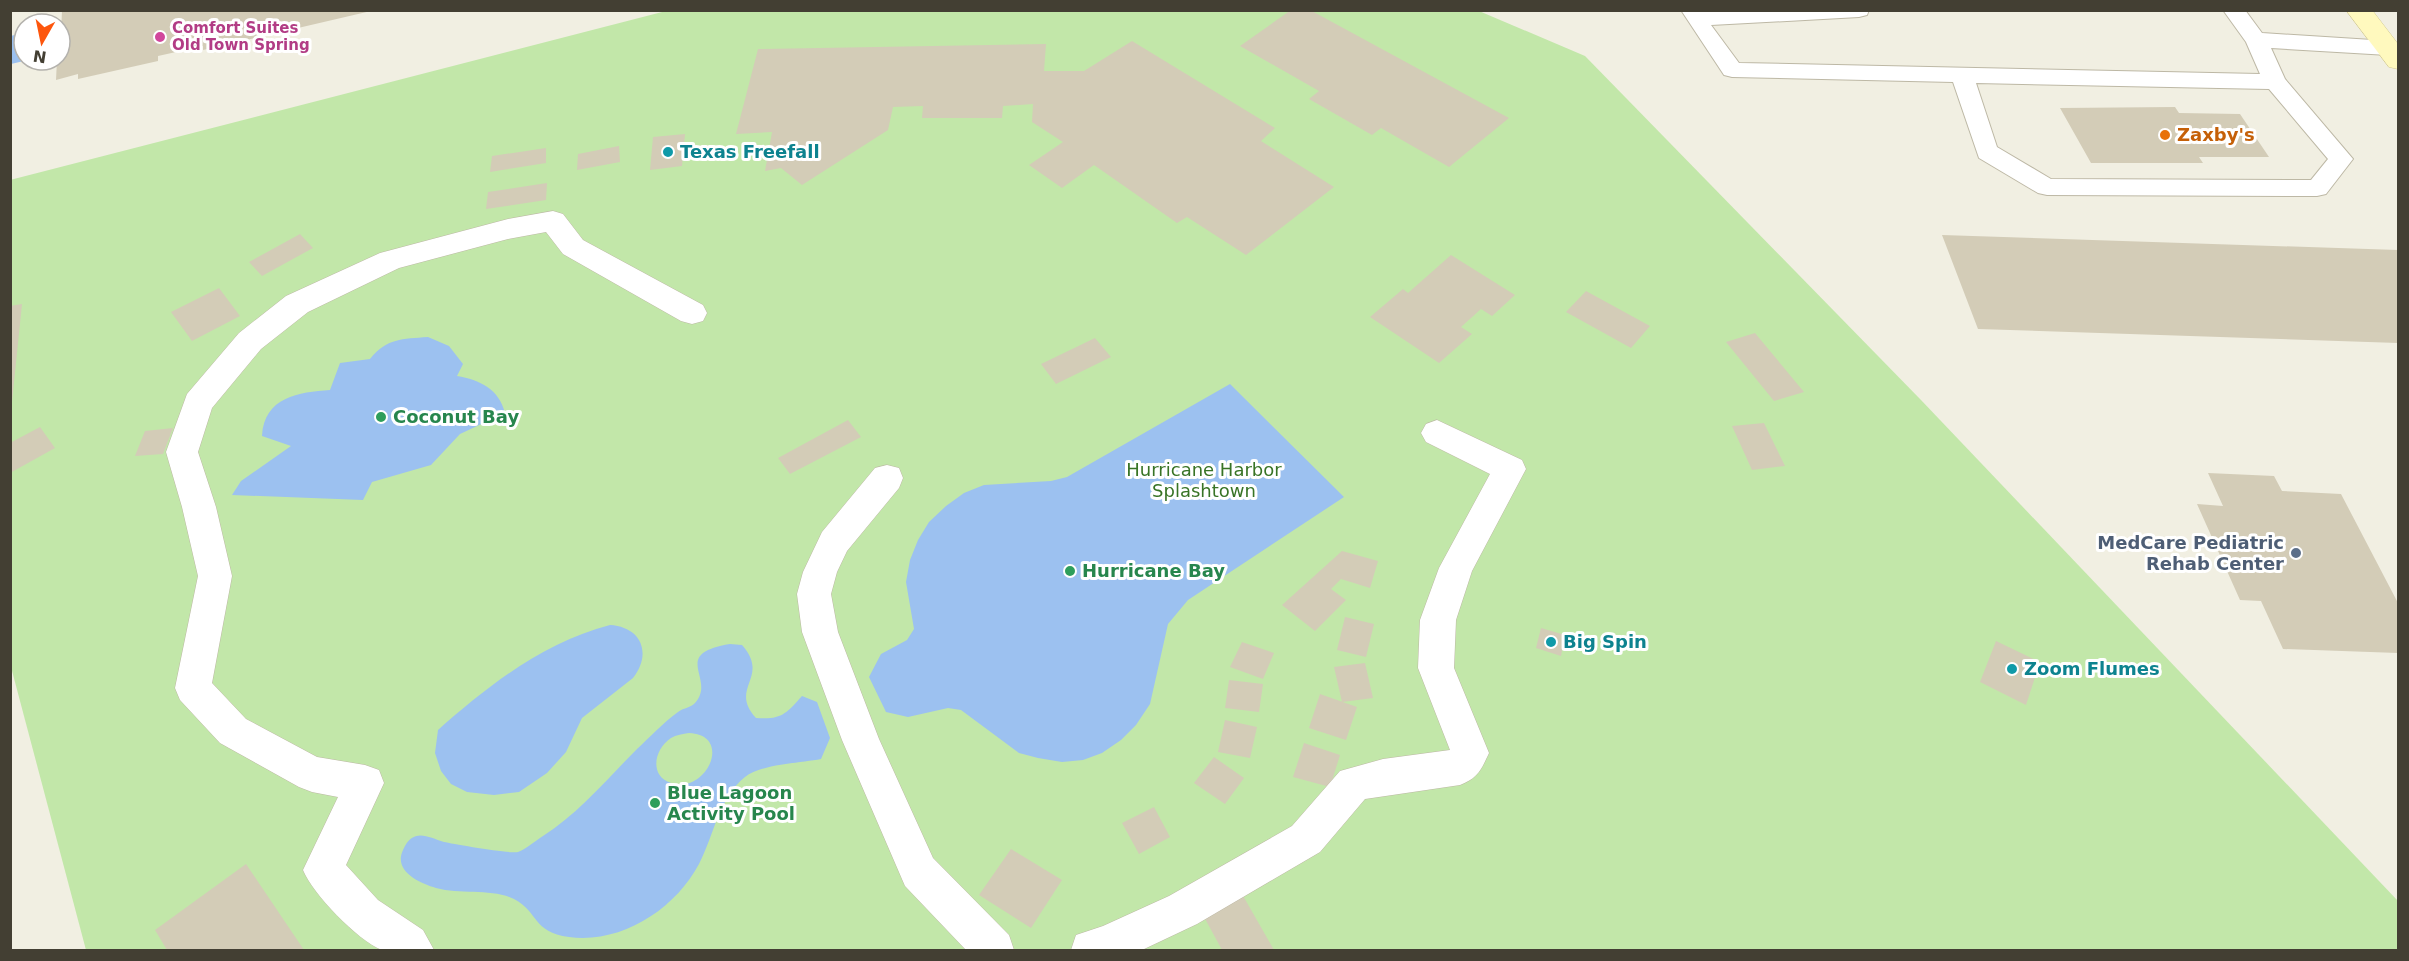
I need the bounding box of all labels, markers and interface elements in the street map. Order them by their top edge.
north arrow [12,12,72,72]
place label: Comfort Suites Old Town Spring [172,19,310,54]
marker: Comfort Suites Old Town Spring [153,30,167,44]
text: N [32,46,48,67]
place label: Zaxby's [2177,124,2255,145]
marker: Zaxby's [2158,128,2172,142]
place label: Texas Freefall [680,141,820,162]
marker: Texas Freefall [661,145,675,159]
place label: Coconut Bay [393,406,519,427]
marker: Coconut Bay [374,410,388,424]
park label: Hurricane Harbor Splashtown [1126,459,1282,501]
place label: MedCare Pediatric Rehab Center [2097,532,2284,574]
marker: MedCare Pediatric Rehab Center [2289,546,2303,560]
place label: Hurricane Bay [1082,560,1225,581]
marker: Hurricane Bay [1063,564,1077,578]
place label: Big Spin [1563,631,1647,652]
marker: Big Spin [1544,635,1558,649]
place label: Zoom Flumes [2024,658,2160,679]
marker: Zoom Flumes [2005,662,2019,676]
place label: Blue Lagoon Activity Pool [667,782,795,824]
marker: Blue Lagoon Activity Pool [648,796,662,810]

